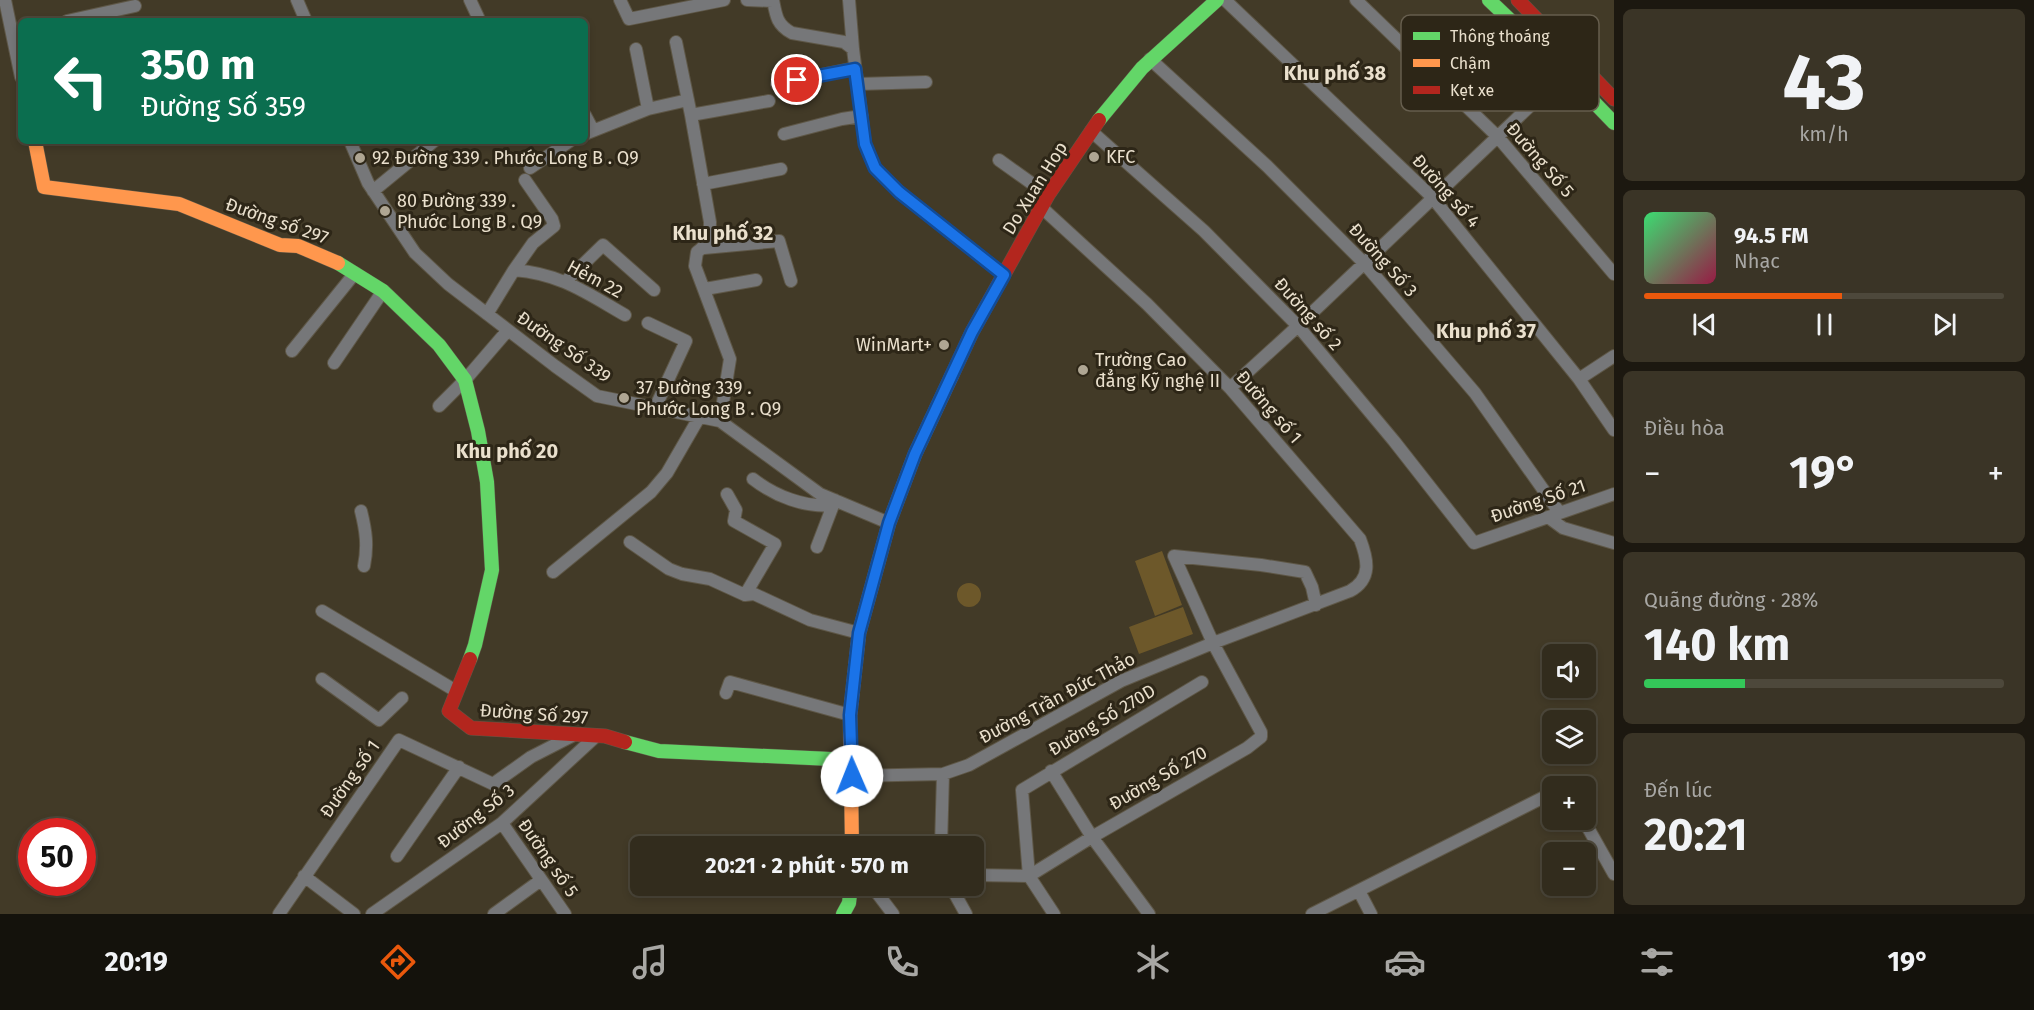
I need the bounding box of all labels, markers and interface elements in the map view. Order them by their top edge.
legend [1401,15,1599,111]
text: Thông thoáng [1450,27,1550,46]
text: 43 [1782,36,1866,130]
text: 350 m [141,40,255,90]
icon: left [42,42,120,120]
pin [771,54,822,105]
text: Chậm [1450,54,1491,73]
district label: Khu phố 38 [1284,60,1387,85]
icon: arrive [780,63,813,96]
text: Kẹt xe [1450,81,1494,100]
text: Đường Số 359 [141,91,306,123]
street label: Đường Số 5 [1502,118,1578,202]
text: km/h [1799,122,1849,146]
street label: Do Xuan Hop [998,137,1072,239]
place label: KFC [1106,146,1135,168]
place label: 92 Đường 339 . Phước Long B . Q9 [372,147,639,169]
marker: KFC [1087,150,1101,164]
street label: Đường số 4 [1407,150,1485,232]
marker: 92 Đường 339 . Phước Long B . Q9 [353,151,367,165]
place label: 80 Đường 339 . Phước Long B . Q9 [397,190,542,233]
street label: Đường số 297 [223,193,331,249]
marker: 80 Đường 339 . Phước Long B . Q9 [378,204,392,218]
street label: Đường Số 3 [1344,219,1422,301]
district label: Khu phố 32 [673,220,773,245]
text: 94.5 FM [1734,222,1808,249]
text: Nhạc [1734,249,1780,273]
street label: Hẻm 22 [563,255,627,303]
street label: Đường số 2 [1270,273,1346,355]
street label: Đường Số 339 [513,306,615,388]
icon: previous [1688,308,1721,341]
icon: pause [1808,308,1841,341]
icon: next [1928,308,1961,341]
district label: Khu phố 37 [1436,318,1536,343]
place label: WinMart+ [856,334,932,356]
marker: WinMart+ [937,338,951,352]
place label: Trường Cao đẳng Kỹ nghệ II [1095,349,1220,392]
marker: Trường Cao đẳng Kỹ nghệ II [1076,363,1090,377]
street label: Đường số 1 [1231,366,1307,448]
place label: 37 Đường 339 . Phước Long B . Q9 [636,377,781,420]
marker: 37 Đường 339 . Phước Long B . Q9 [617,391,631,405]
text: Điều hòa [1644,416,1725,440]
district label: Khu phố 20 [456,438,558,463]
text: 19° [1789,446,1859,500]
text: − [1644,454,1661,494]
text: + [1988,454,2004,494]
street label: Đường Số 21 [1488,474,1588,528]
text: Quãng đường · 28% [1644,588,1818,612]
text: 140 km [1644,618,1790,672]
map controls [1542,644,1596,896]
button: sound [1542,644,1596,698]
street label: Đường Trần Đức Thảo [975,648,1139,748]
street label: Đường Số 270D [1045,679,1159,761]
street label: Đường Số 297 [479,699,589,729]
button: layers [1542,710,1596,764]
street label: Đường số 1 [315,736,385,822]
street label: Đường Số 270 [1105,741,1211,815]
position arrow [820,744,884,808]
button: + [1542,776,1596,830]
text: Đến lúc [1644,778,1712,802]
street label: Đường Số 3 [433,779,519,853]
text: 20:21 [1644,808,1748,862]
street label: Đường số 5 [513,815,583,901]
speed limit sign: 50 [18,818,96,896]
button: − [1542,842,1596,896]
text: 20:21 · 2 phút · 570 m [705,852,909,879]
icon: directions [377,941,419,983]
icon: music [629,941,671,983]
icon: phone [881,941,923,983]
icon: climate [1132,941,1174,983]
icon: car [1384,941,1426,983]
icon: filters [1636,941,1678,983]
text: 20:19 [105,946,168,978]
text: 19° [1887,946,1929,978]

